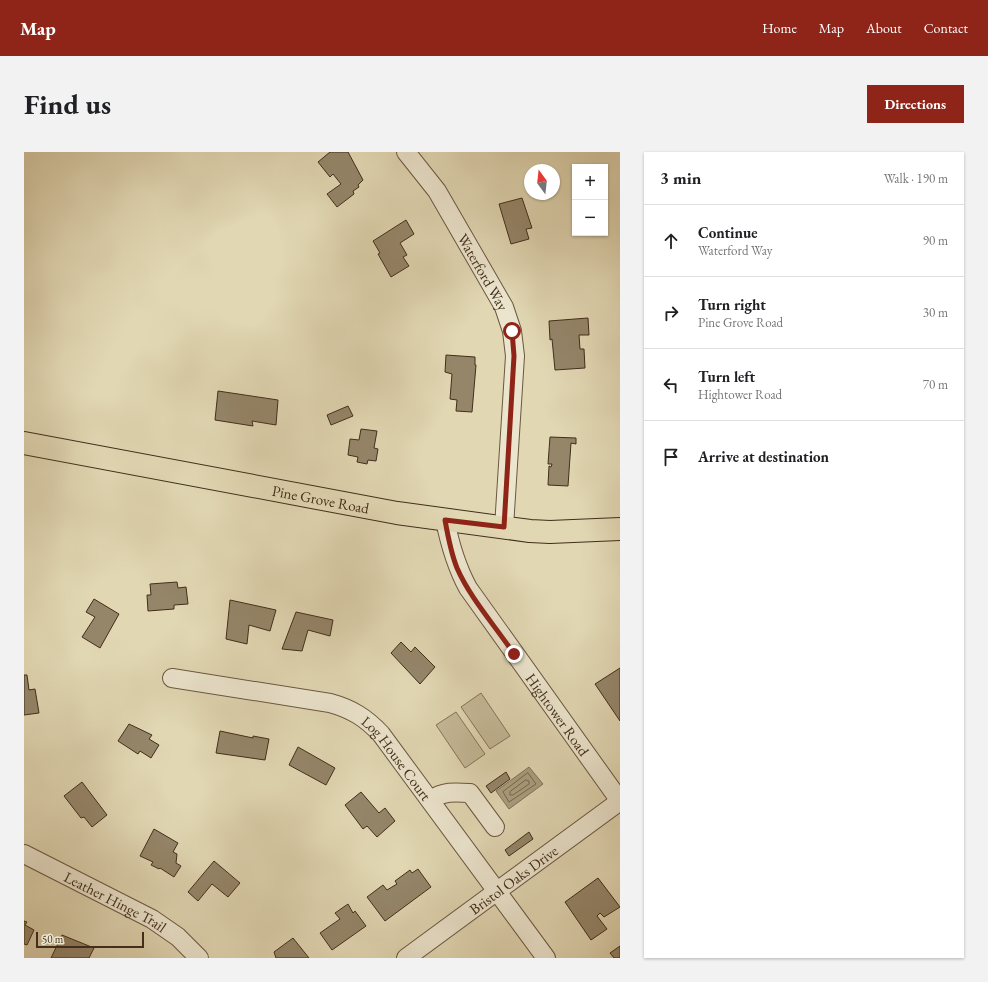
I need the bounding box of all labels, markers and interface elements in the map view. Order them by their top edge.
text: Map [20,16,56,41]
text: Home [762,19,797,37]
text: Map [819,19,844,37]
text: About [866,19,902,37]
text: Contact [924,19,968,37]
button: Directions [867,85,964,123]
text: Find us [24,86,111,122]
north arrow [524,164,560,200]
map controls [572,164,608,236]
button: + [572,164,608,200]
text: 3 min [660,167,701,189]
text: Walk · 190 m [884,170,948,187]
button: − [572,200,608,236]
text: Continue [698,223,758,242]
street label: Waterford Way [454,230,514,314]
icon: ahead [660,230,682,252]
text: 90 m [923,232,948,249]
text: Waterford Way [698,242,772,259]
text: Turn right [698,295,766,314]
icon: right [660,302,682,324]
text: 30 m [923,304,948,321]
text: Pine Grove Road [698,314,783,331]
route start [503,322,521,340]
text: Turn left [698,367,755,386]
icon: left [660,374,682,396]
text: 70 m [923,376,948,393]
text: Hightower Road [698,386,782,403]
icon: arrive [660,446,682,468]
text: Arrive at destination [698,447,829,466]
street label: Pine Grove Road [271,480,371,517]
route end [505,645,523,663]
street label: Hightower Road [522,669,594,760]
street label: Log House Court [358,711,436,804]
street label: Bristol Oaks Drive [465,840,561,918]
street label: Leather Hinge Trail [61,867,171,936]
scale bar [36,930,144,949]
text: 50 m [42,932,63,946]

